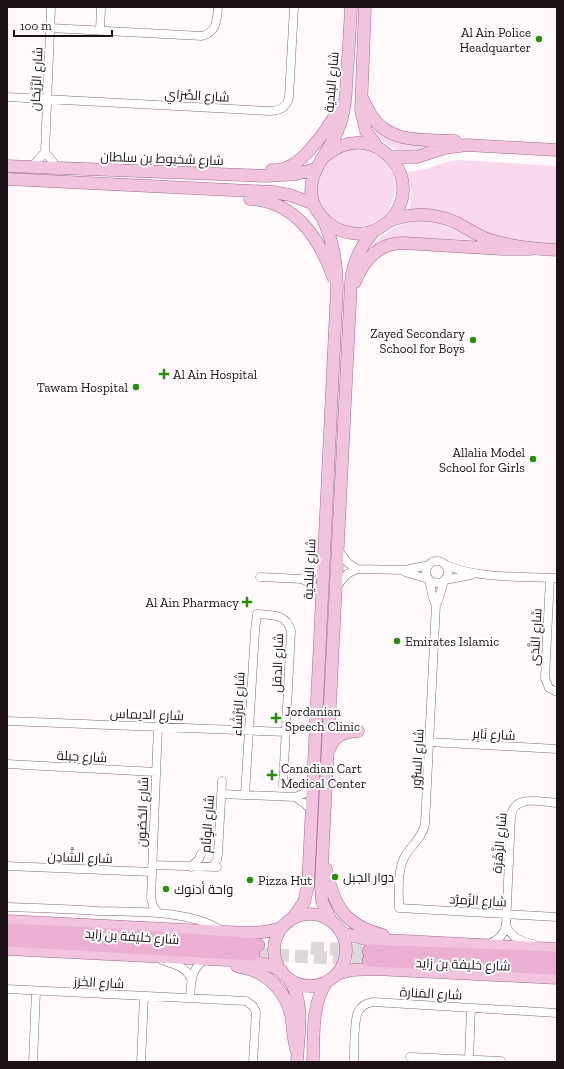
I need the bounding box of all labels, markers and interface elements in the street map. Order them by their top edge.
scale bar [14,12,112,38]
text: 100 m [20,19,52,33]
place label: Al Ain Police Headquarter [460,25,531,55]
marker: Al Ain Police Headquarter [534,34,544,44]
street label: شارع الرَّيْحَان [27,47,47,111]
street label: شارع البلدية [321,51,343,113]
street label: شارع الصِّرَاي [164,86,230,108]
street label: شارع شخبوط بن سلطان [100,149,224,169]
place label: Zayed Secondary School for Boys [370,326,465,356]
marker: Zayed Secondary School for Boys [468,335,478,345]
place label: Al Ain Hospital [173,367,258,382]
marker: Al Ain Hospital [158,368,170,380]
place label: Tawam Hospital [37,380,129,395]
marker: Tawam Hospital [131,382,141,392]
place label: Allalia Model School for Girls [439,445,526,475]
marker: Allalia Model School for Girls [528,454,538,464]
street label: شارع البلدية [300,538,320,600]
place label: Al Ain Pharmacy [145,595,239,610]
marker: Al Ain Pharmacy [242,597,252,607]
street label: شارع النَّدَى [526,608,545,666]
street label: شارع الدقل [269,633,287,693]
place label: Emirates Islamic [405,634,499,649]
marker: Emirates Islamic [392,636,402,646]
street label: شارع البَرْشَاء [229,671,249,737]
place label: Jordanian Speech Clinic [285,704,360,734]
street label: شارع الديماس [110,706,184,724]
marker: Jordanian Speech Clinic [270,712,282,724]
street label: شارع نَابِر [471,726,516,744]
street label: شارع السُّرُور [408,728,428,791]
street label: شارع جبلة [56,748,108,766]
place label: Canadian Cart Medical Center [281,761,366,791]
marker: Canadian Cart Medical Center [266,769,278,781]
street label: شارع الحُصُون [134,777,152,847]
street label: شارع الوِئَام [198,794,219,854]
street label: شارع الزَّهْرَة [489,812,511,874]
street label: شارع الشَّادِن [47,847,113,867]
place label: دوار الجبل [343,870,394,885]
marker: دوار الجبل [330,872,340,882]
place label: Pizza Hut [258,873,312,888]
marker: Pizza Hut [245,875,255,885]
place label: واحة أدنوك [174,881,233,897]
marker: واحة أدنوك [161,884,171,894]
street label: شارع الزُمرُّد [449,892,507,910]
street label: شارع خليفة بن زايد [84,926,180,948]
street label: شارع خليفة بن زايد [415,955,511,975]
street label: شارع الخَرَز [72,974,125,992]
street label: شارع المَنارة [399,984,463,1004]

